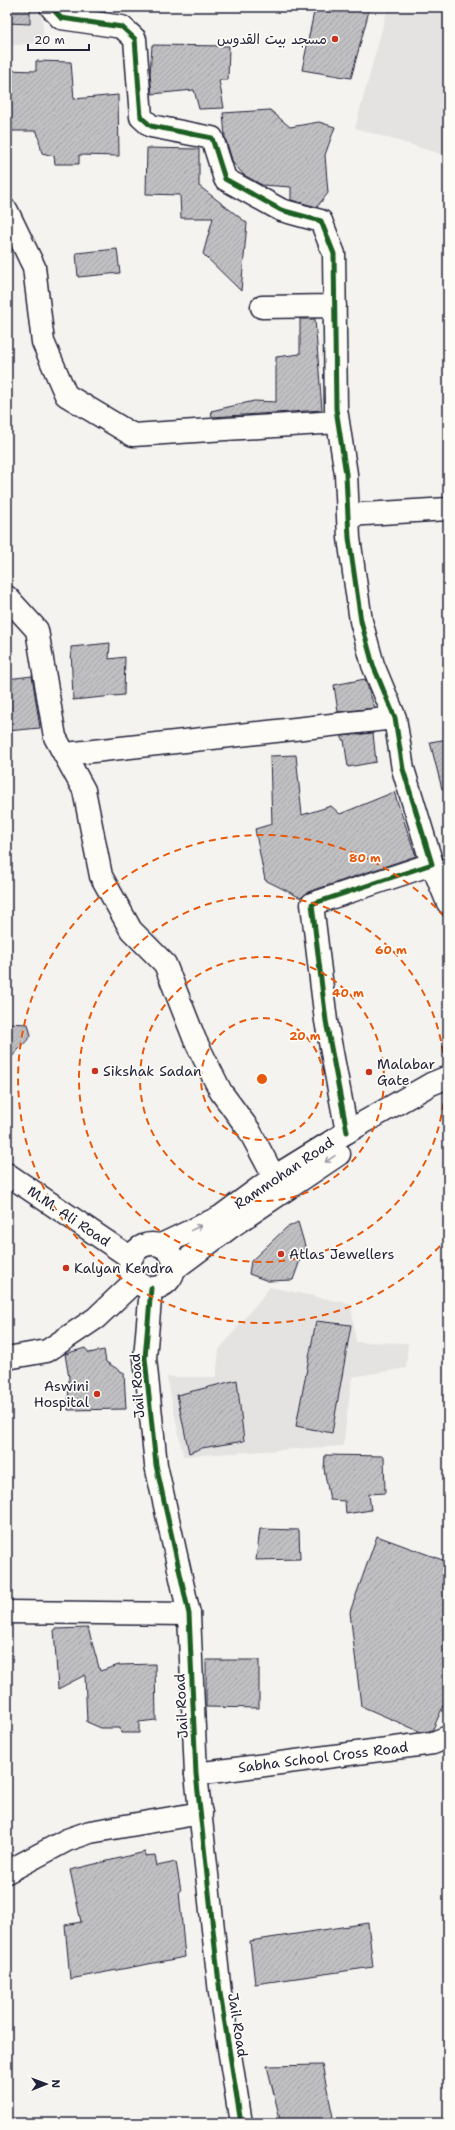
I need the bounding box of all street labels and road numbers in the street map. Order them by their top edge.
street label: Rammohan Road [231,1133,337,1213]
street label: M.M. Ali Road [24,1182,114,1250]
street label: Jail Road [126,1353,148,1419]
street label: Jail Road [170,1673,192,1739]
street label: Sabha School Cross Road [237,1738,409,1776]
street label: Jail Road [224,1992,252,2059]

